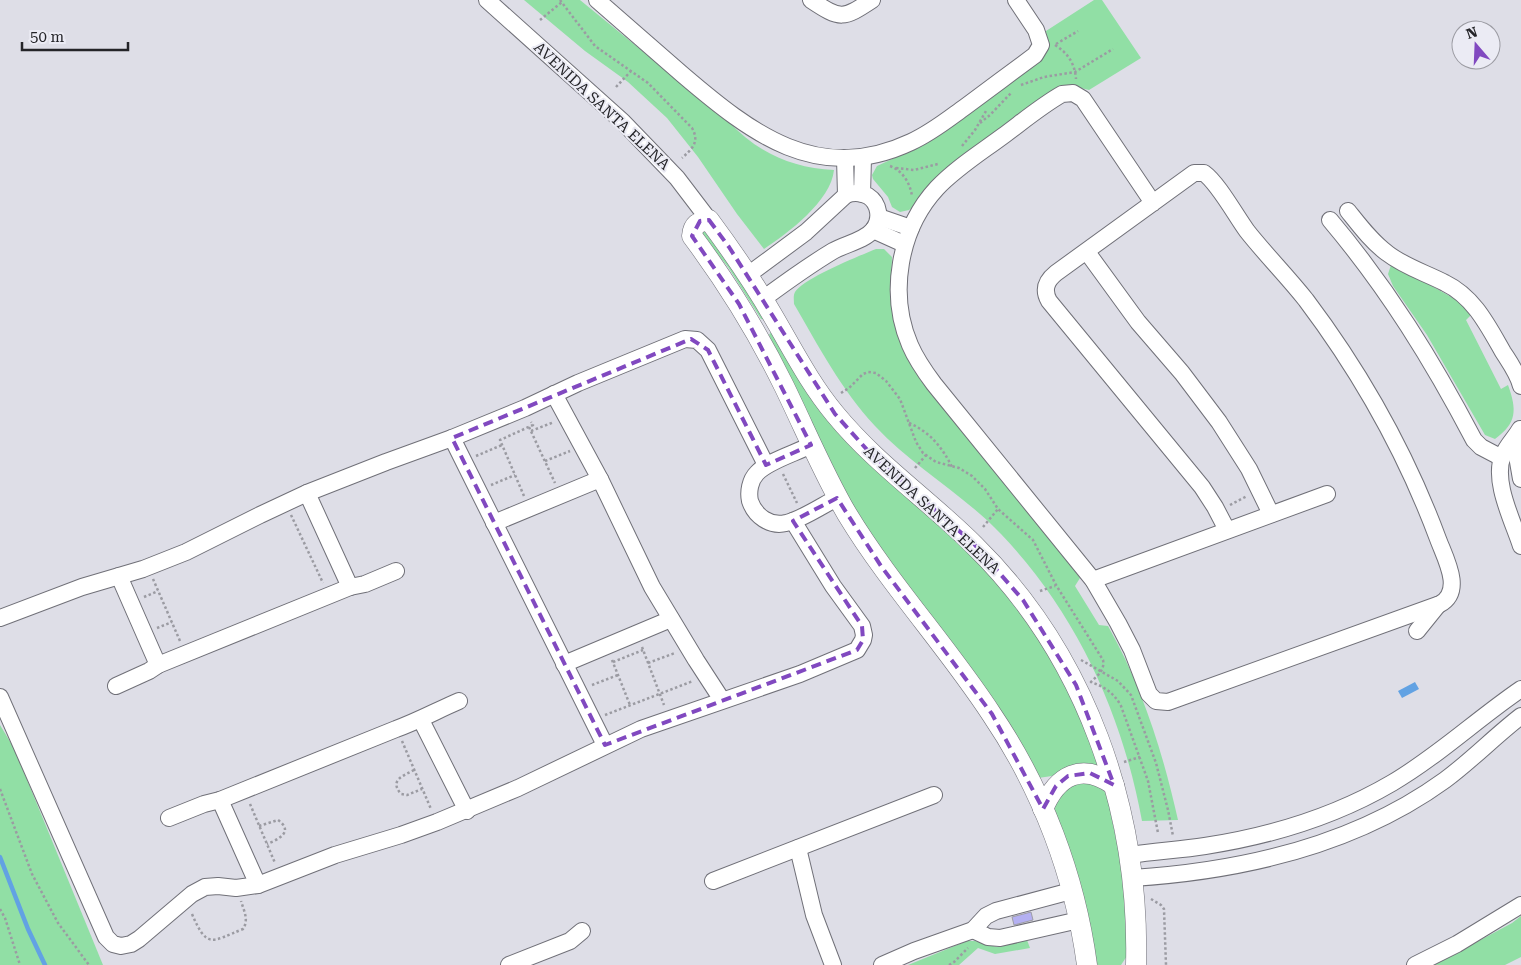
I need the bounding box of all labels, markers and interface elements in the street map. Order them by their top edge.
scale bar [22,20,129,52]
north arrow [1451,20,1501,70]
text: N [1464,23,1480,42]
text: 50 m [30,28,65,46]
street label: AVENIDA SANTA ELENA [530,38,674,174]
street label: AVENIDA SANTA ELENA [860,442,1004,578]

